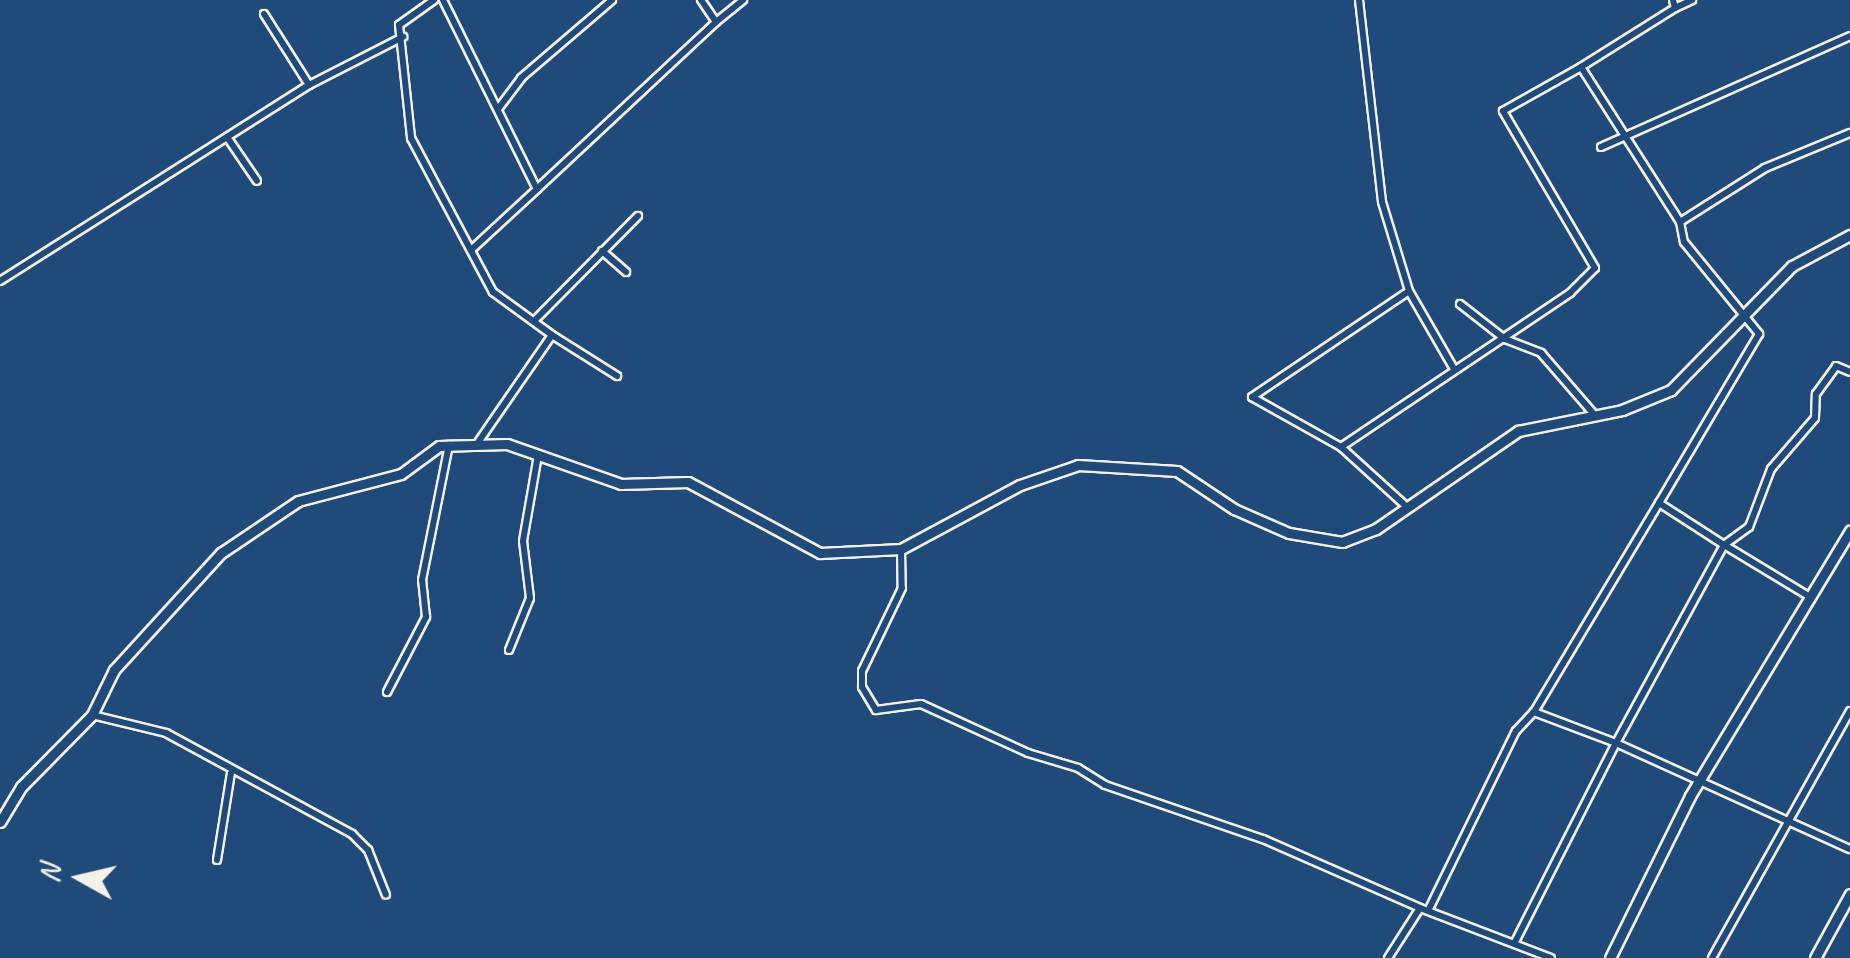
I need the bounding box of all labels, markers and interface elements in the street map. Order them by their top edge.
north arrow [30,828,130,928]
text: N [31,863,68,885]

